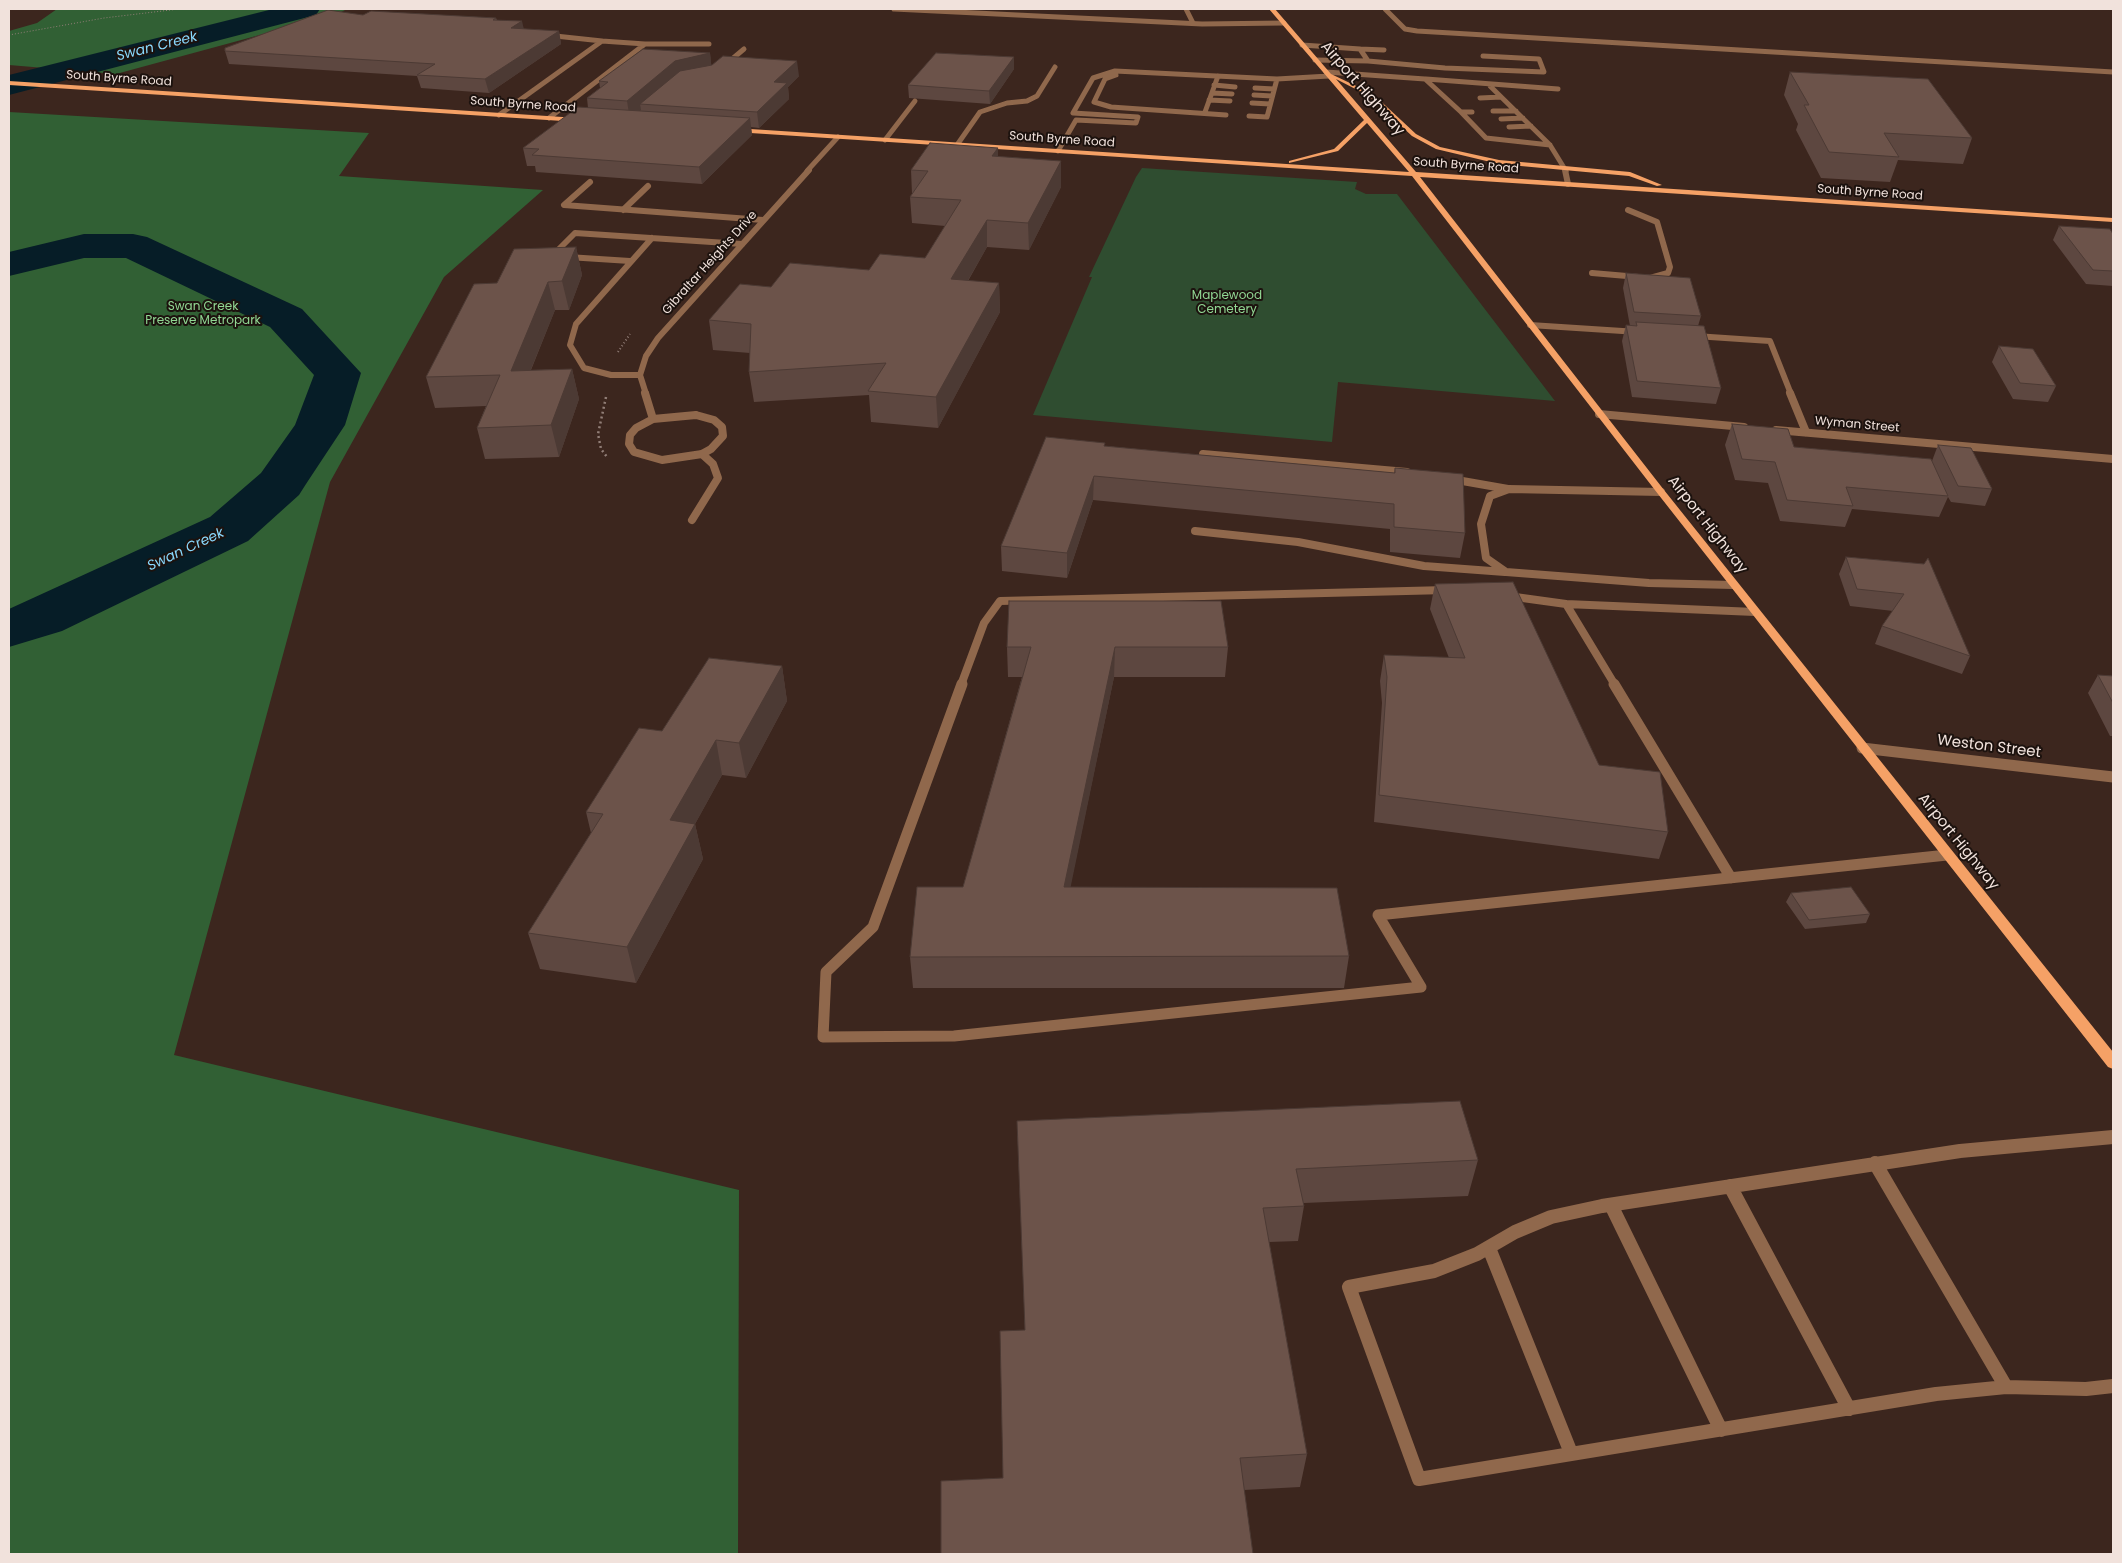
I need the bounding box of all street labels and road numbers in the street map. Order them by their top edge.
street label: Airport Highway [1316,38,1408,140]
street label: South Byrne Road [66,68,172,90]
street label: South Byrne Road [470,94,576,116]
street label: South Byrne Road [1009,129,1115,151]
street label: South Byrne Road [1413,155,1519,177]
street label: South Byrne Road [1817,182,1923,204]
street label: Gibraltar Heights Drive [660,208,760,318]
street label: Wyman Street [1814,414,1900,436]
street label: Airport Highway [1663,473,1751,577]
street label: Weston Street [1936,732,2042,762]
street label: Airport Highway [1914,790,2002,894]

